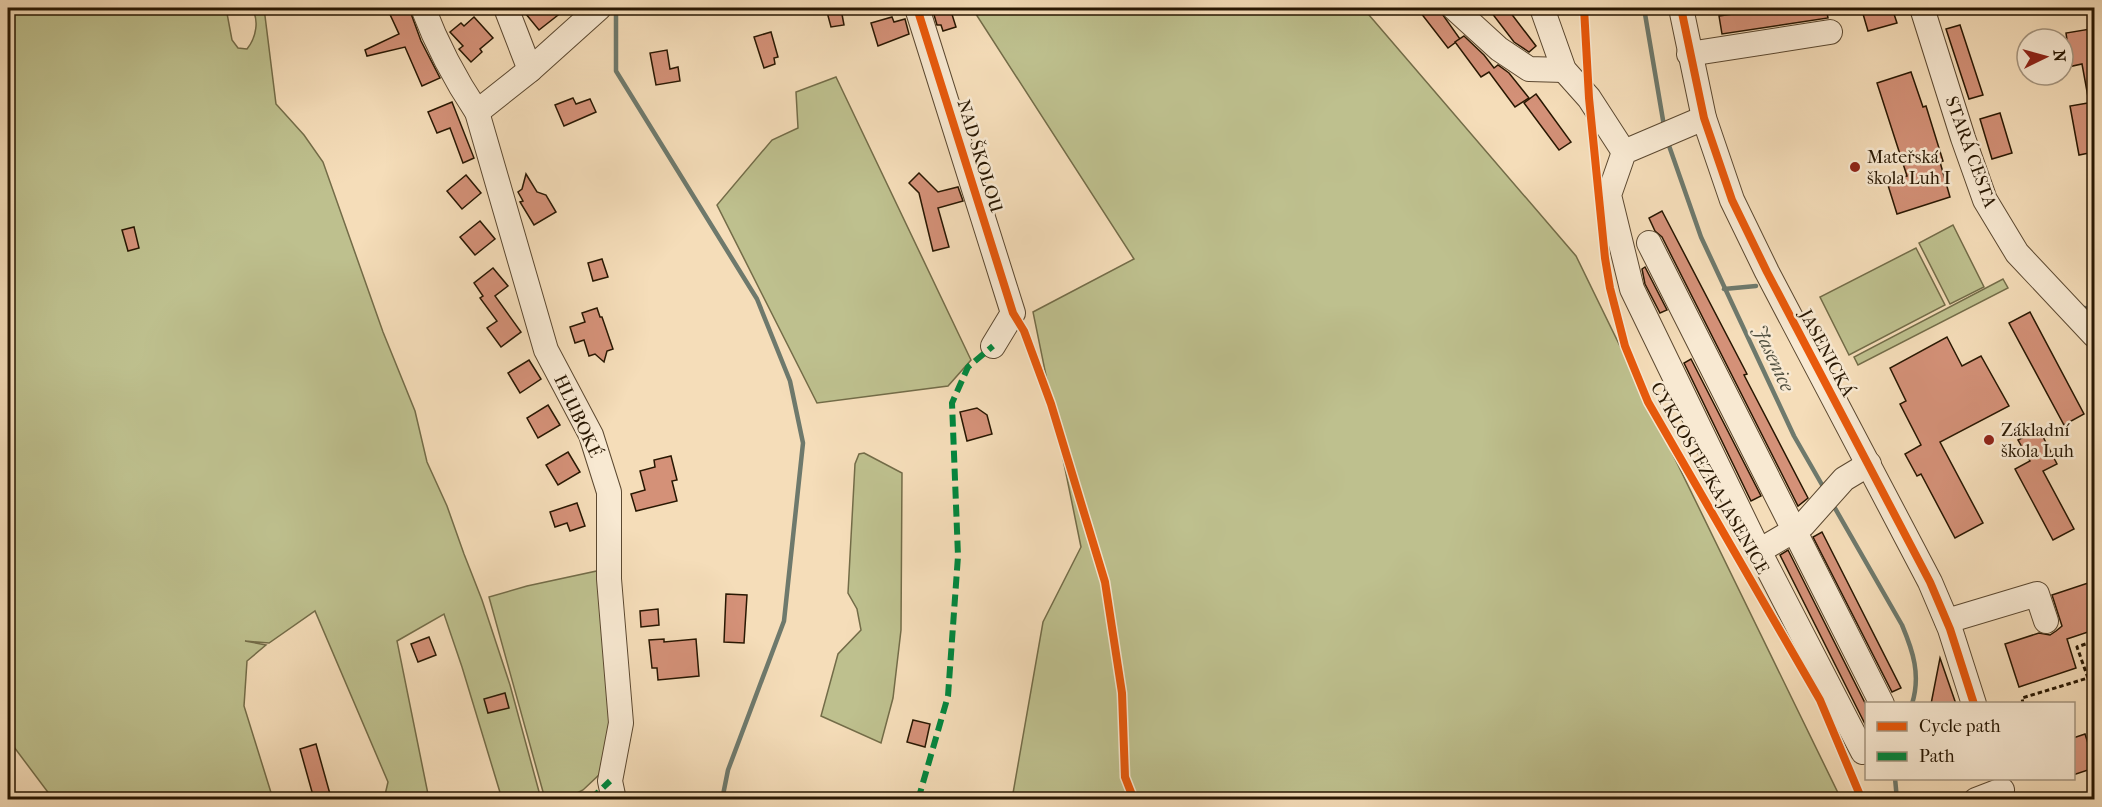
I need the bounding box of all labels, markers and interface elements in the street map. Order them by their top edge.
north arrow [2015,27,2075,87]
text: N [2049,49,2070,63]
street label: STARÁ CESTA [1941,93,2001,211]
street label: NAD ŠKOLOU [952,96,1009,215]
place label: Mateřská škola Luh I [1867,147,1951,189]
marker: Mateřská škola Luh I [1848,160,1862,174]
street label: JASENICKÁ [1794,304,1859,401]
water label: Jasenice [1748,321,1799,396]
street label: HLUBOKÉ [549,371,607,461]
street label: CYKLOSTEZKA JASENICE [1646,379,1773,578]
place label: Základní škola Luh [2001,420,2074,462]
marker: Základní škola Luh [1982,433,1996,447]
legend [1865,702,2075,780]
text: Cycle path [1919,716,2000,737]
text: Path [1919,746,1955,767]

